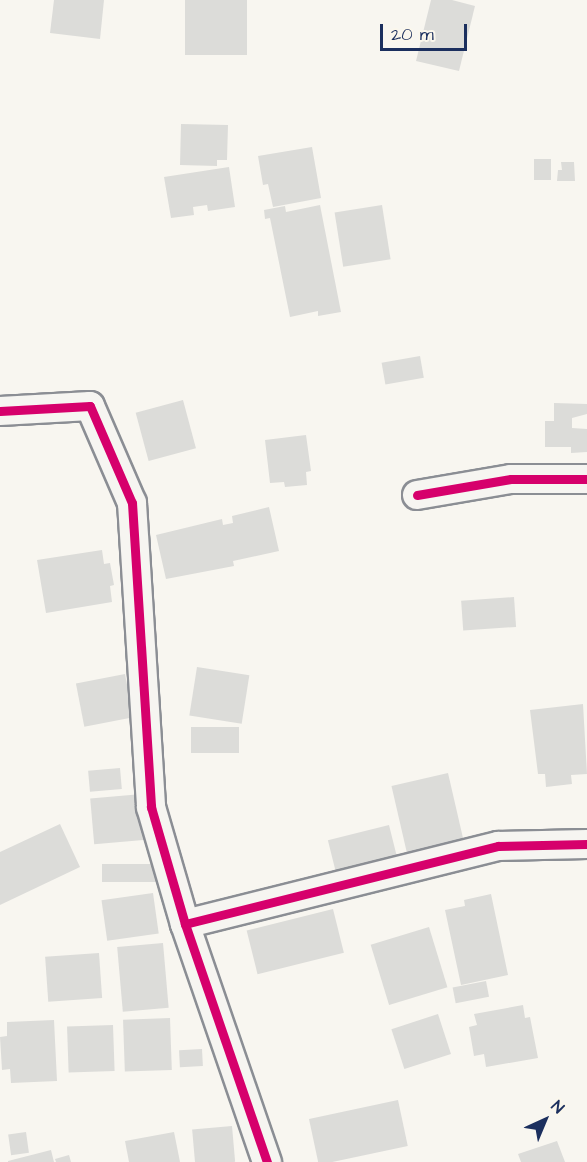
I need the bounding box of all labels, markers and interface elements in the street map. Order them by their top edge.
scale bar [383,12,470,50]
text: 20 m [391,22,434,47]
north arrow [515,1090,575,1150]
text: N [546,1096,569,1118]

